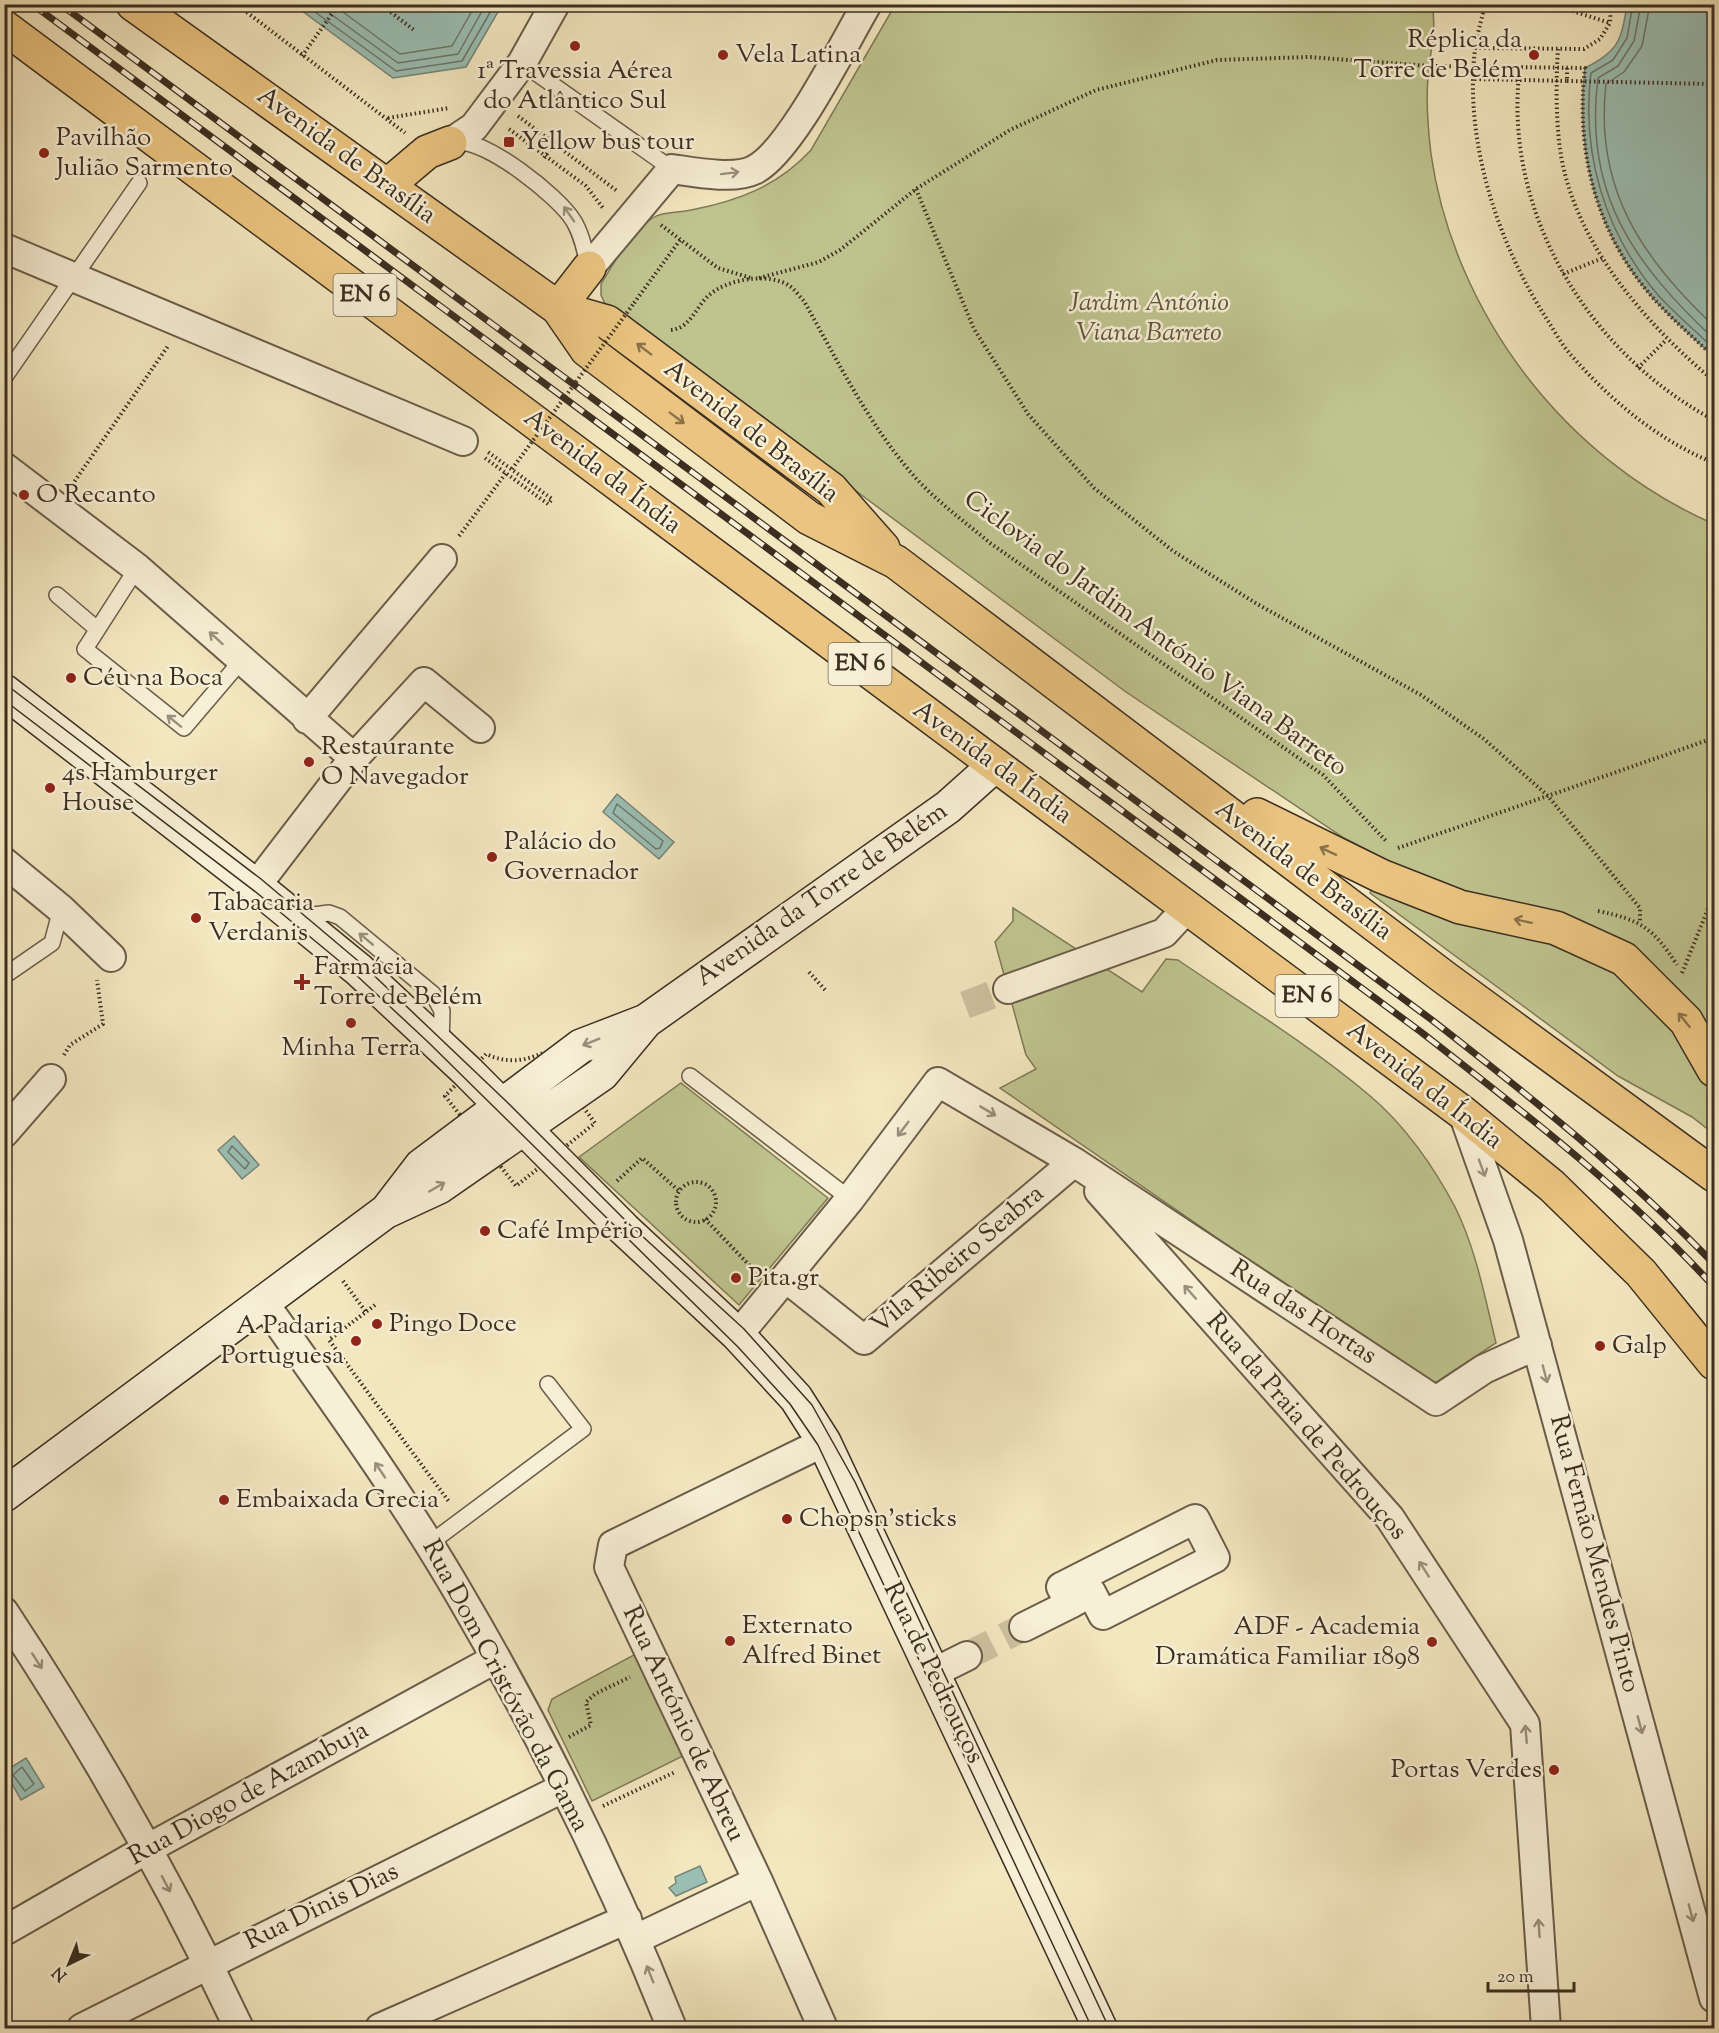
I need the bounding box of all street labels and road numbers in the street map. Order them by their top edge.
street label: Avenida de Brasília [249,78,443,234]
road number: EN 6 [334,274,397,316]
street label: Avenida de Brasília [655,352,847,512]
street label: Avenida da Índia [515,400,689,544]
street label: Ciclovia do Jardim António Viana Barreto [955,482,1355,786]
road number: EN 6 [828,643,892,685]
street label: Avenida da Índia [905,692,1079,834]
street label: Avenida de Brasília [1206,792,1400,950]
street label: Avenida da Torre de Belém [688,794,956,996]
road number: EN 6 [1276,975,1338,1017]
street label: Avenida da Índia [1338,1013,1510,1159]
street label: Vila Ribeiro Seabra [863,1176,1053,1344]
street label: Rua das Hortas [1222,1252,1384,1374]
street label: Rua da Praia de Pedrouços [1197,1305,1415,1549]
street label: Rua Fernão Mendes Pinto [1539,1411,1649,1697]
street label: Rua Dom Cristóvão da Gama [412,1533,598,1839]
street label: Rua de Pedrouços [873,1576,993,1770]
street label: Rua António de Abreu [612,1600,754,1848]
street label: Rua Diogo de Azambuja [122,1712,376,1876]
street label: Rua Dinis Dias [239,1854,405,1960]

